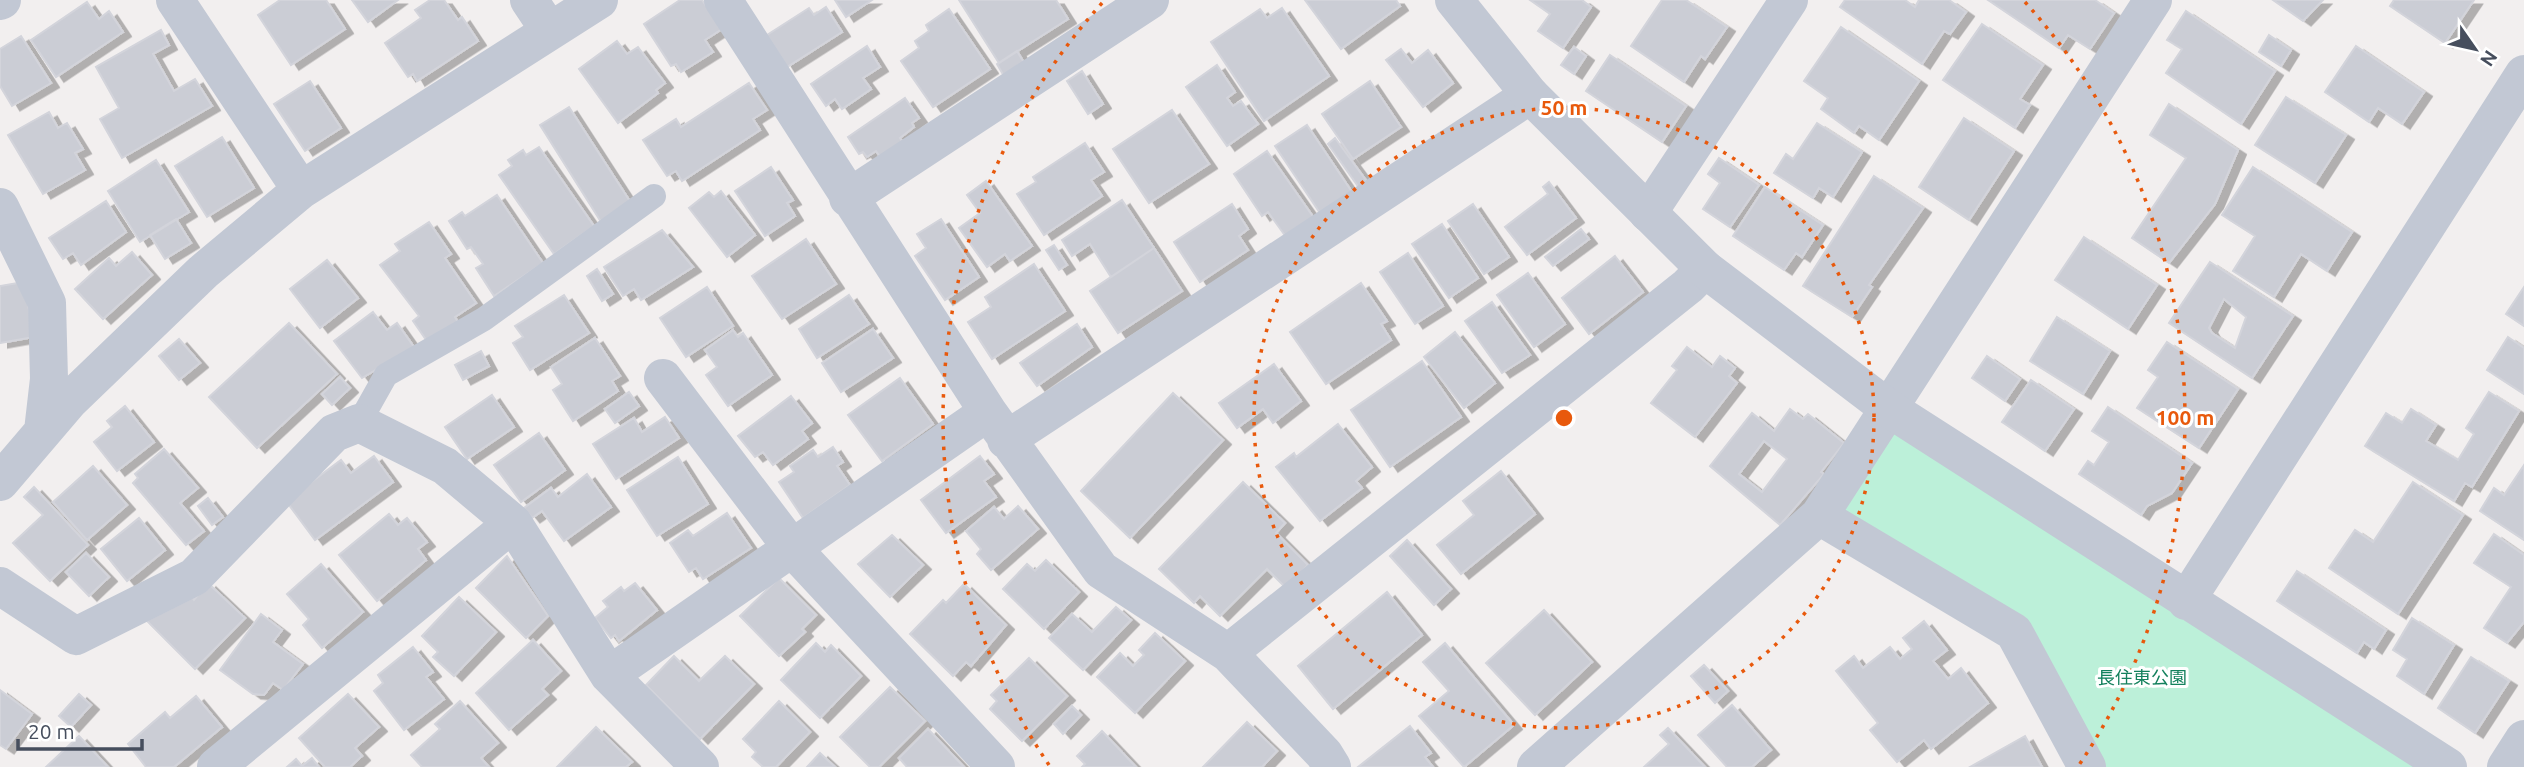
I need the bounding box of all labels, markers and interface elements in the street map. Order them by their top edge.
north arrow [2440,14,2510,84]
text: N [2476,46,2502,71]
text: 50 m [1541,95,1587,119]
text: 100 m [2156,405,2214,429]
centre of rings [1552,406,1576,430]
park label: 長住東公園 [2097,667,2187,687]
scale bar [18,708,142,752]
text: 20 m [28,719,75,743]

